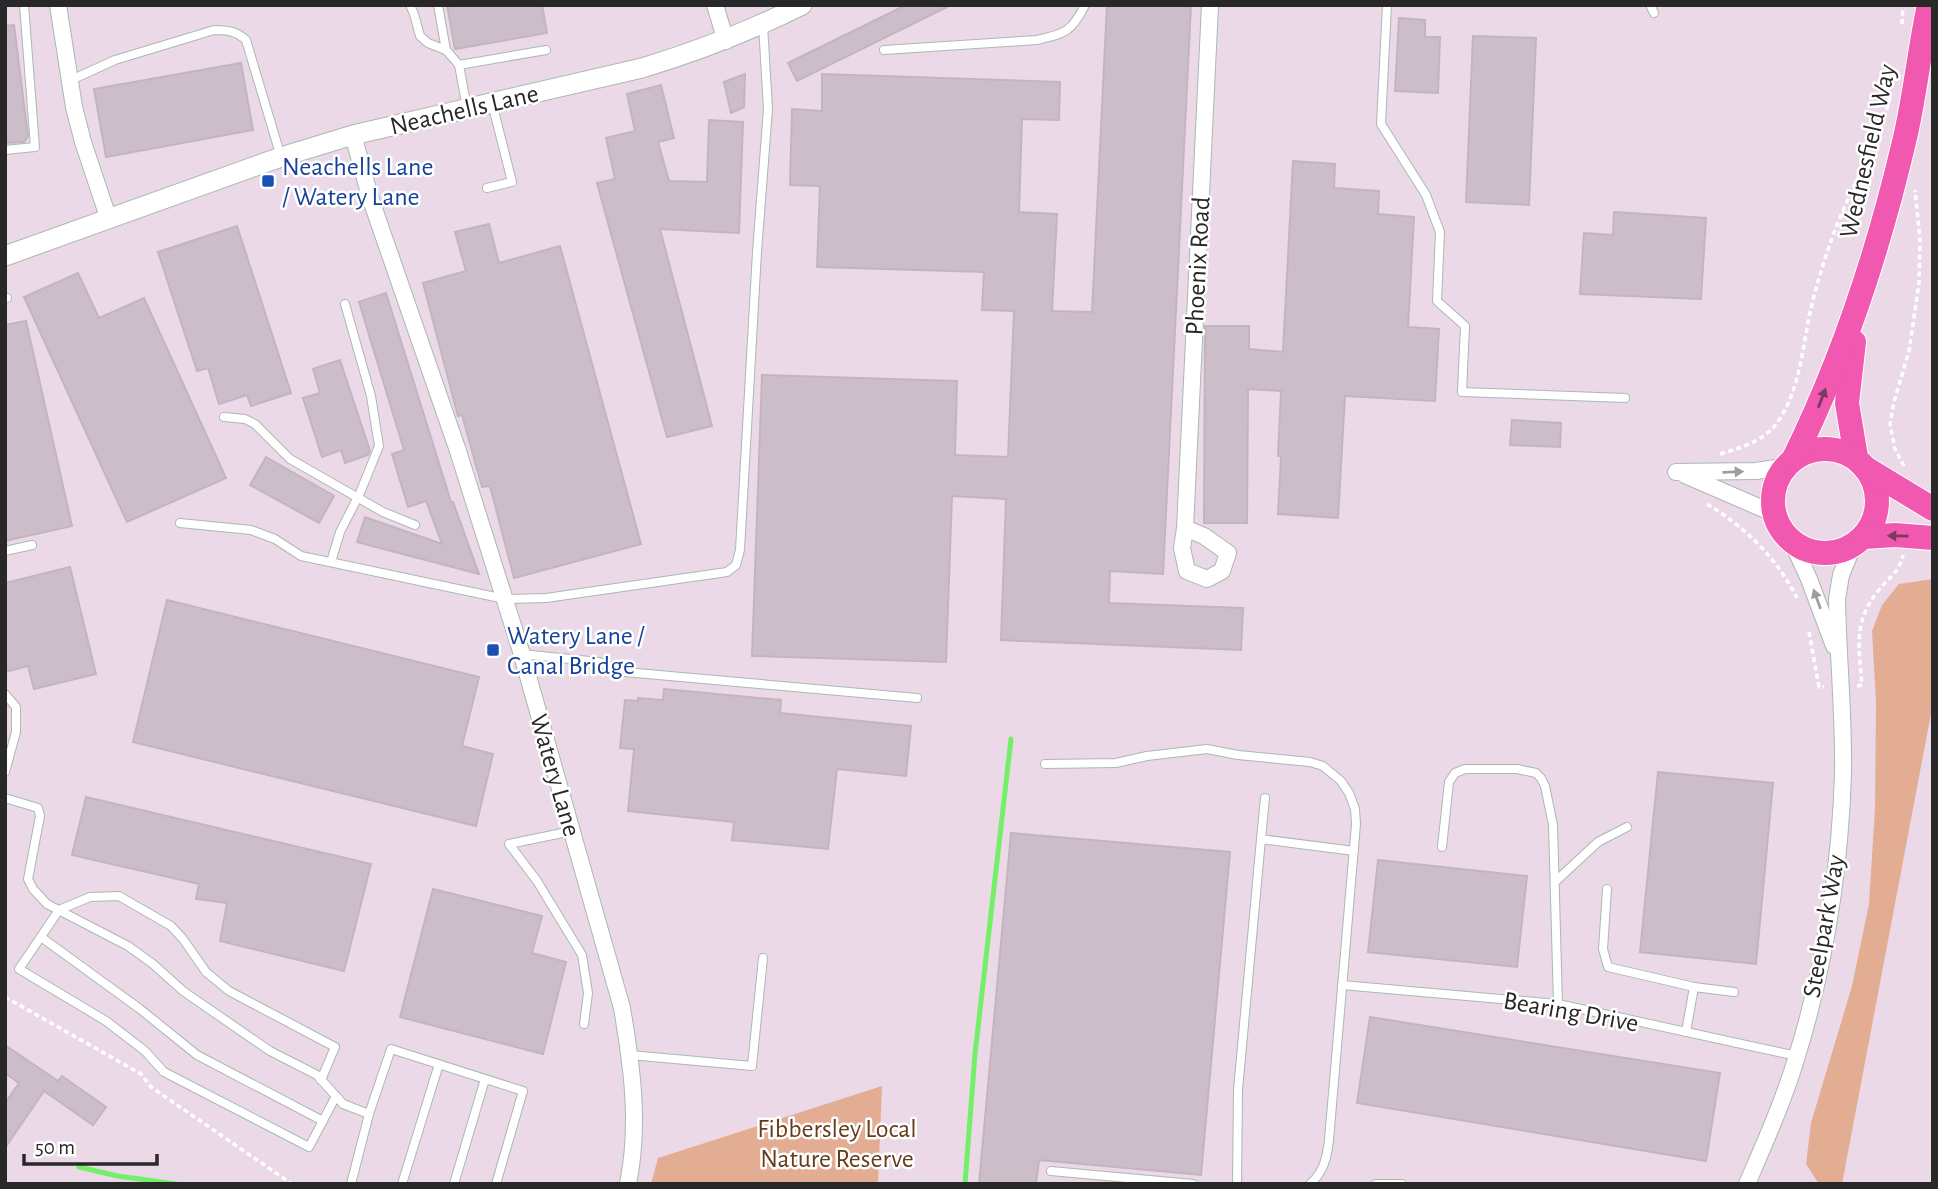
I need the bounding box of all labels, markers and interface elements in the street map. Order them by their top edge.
street label: Wednesfield Way [1835,62,1901,241]
street label: Neachells Lane [388,80,541,140]
place label: Neachells Lane / Watery Lane [282,154,433,210]
marker: Neachells Lane / Watery Lane [260,173,276,189]
street label: Phoenix Road [1181,196,1215,336]
one-way arrow [1817,388,1828,409]
one-way arrow [1722,467,1744,478]
one-way arrow [1887,530,1909,541]
one-way arrow [1811,589,1822,610]
place label: Watery Lane / Canal Bridge [507,623,645,679]
marker: Watery Lane / Canal Bridge [485,642,501,658]
street label: Watery Lane [525,711,585,839]
street label: Steelpark Way [1799,853,1849,1000]
street label: Bearing Drive [1501,987,1640,1037]
park label: Fibbersley Local Nature Reserve [757,1116,917,1172]
scale bar [24,1122,158,1166]
text: 50 m [35,1137,75,1158]

